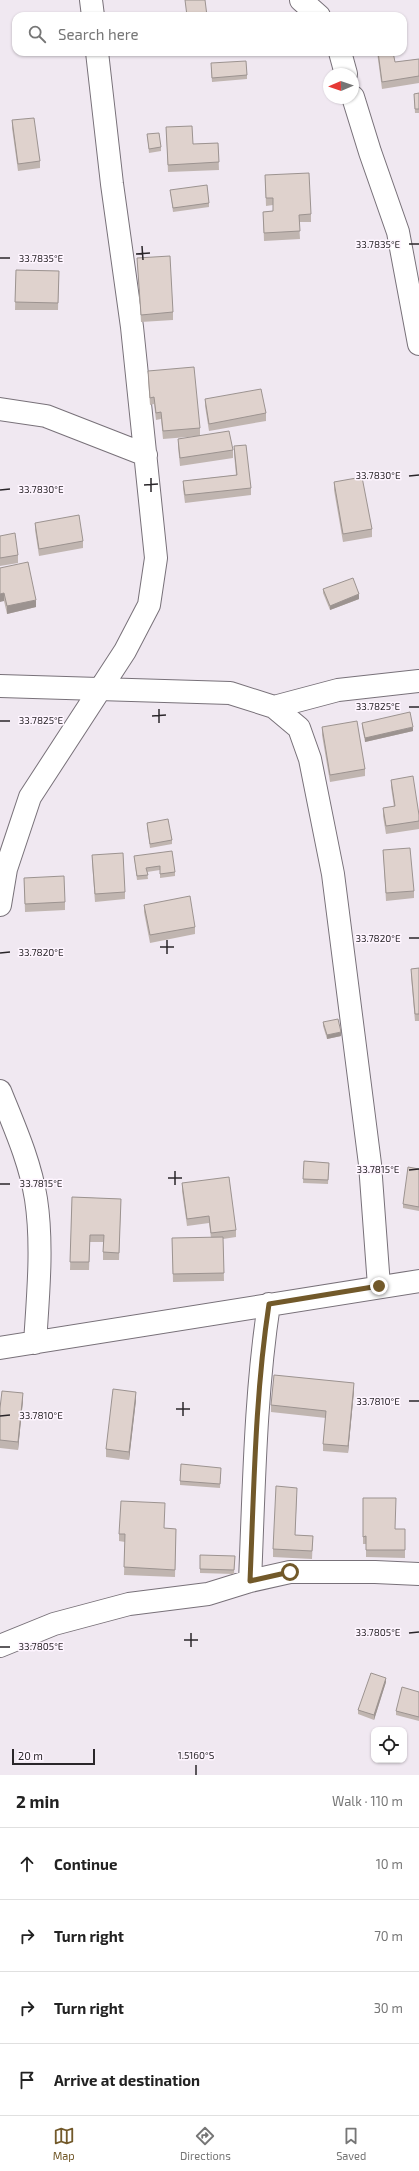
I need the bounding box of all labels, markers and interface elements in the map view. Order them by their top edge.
search box [12,12,407,56]
icon: search [26,23,48,45]
text: Search here [58,25,139,43]
north arrow [323,68,359,104]
text: 33.7835°E [356,238,401,250]
text: 33.7835°E [19,252,64,264]
text: 33.7830°E [355,469,401,481]
text: 33.7830°E [18,483,64,495]
text: 33.7825°E [356,700,401,712]
text: 33.7825°E [19,714,64,726]
text: 33.7820°E [355,932,401,944]
text: 33.7820°E [18,946,64,958]
text: 33.7815°E [357,1163,400,1175]
text: 33.7815°E [20,1177,63,1189]
route end [370,1277,388,1295]
text: 33.7810°E [356,1395,400,1407]
text: 33.7810°E [19,1409,63,1421]
route start [281,1563,299,1581]
text: 33.7805°E [356,1626,401,1638]
text: 33.7805°E [19,1640,64,1652]
map controls [371,1727,407,1763]
button: locate [371,1727,407,1763]
scale bar [12,1747,95,1766]
text: 20 m [18,1749,43,1762]
text: 1.5160°S [178,1749,215,1761]
text: 2 min [16,1791,59,1811]
text: Walk · 110 m [332,1793,403,1809]
icon: ahead [16,1853,38,1875]
text: Continue [54,1855,117,1873]
text: 10 m [376,1856,403,1872]
icon: right [16,1925,38,1947]
text: Turn right [54,1927,124,1945]
text: 70 m [374,1928,403,1944]
icon: right [16,1997,38,2019]
text: Turn right [54,1999,124,2017]
text: 30 m [374,2000,403,2016]
icon: arrive [16,2069,38,2091]
text: Arrive at destination [54,2071,200,2089]
tab: Map [53,2125,75,2162]
tab: Directions [180,2125,231,2162]
tab: Saved [336,2125,366,2162]

